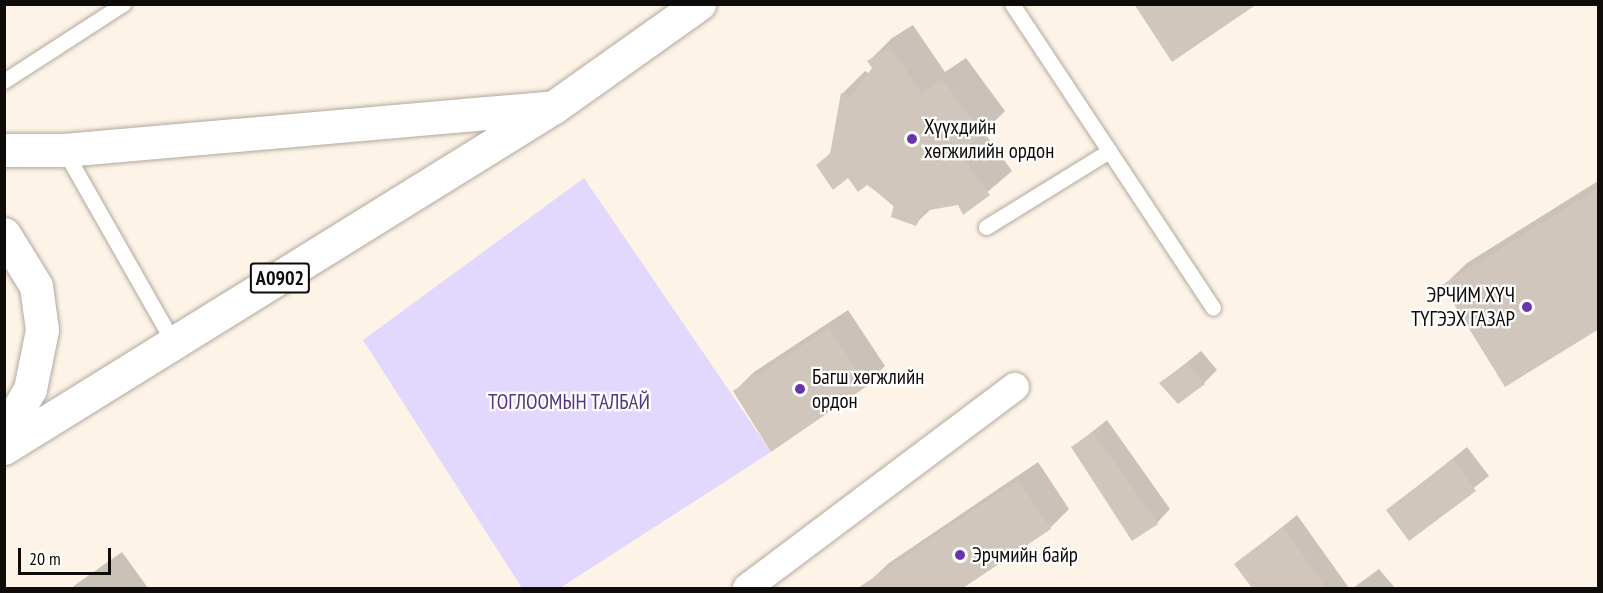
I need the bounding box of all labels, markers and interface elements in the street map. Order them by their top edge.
place label: Хүүхдийн хөгжилийн ордон [924,114,1054,164]
marker: Хүүхдийн хөгжилийн ордон [905,132,919,146]
road number: A0902 [248,261,312,295]
place label: ЭРЧИМ ХҮЧ ТҮГЭЭХ ГАЗАР [1411,282,1515,332]
marker: ЭРЧИМ ХҮЧ ТҮГЭЭХ ГАЗАР [1520,300,1534,314]
place label: Багш хөгжлийн ордон [812,364,924,414]
marker: Багш хөгжлийн ордон [793,382,807,396]
park label: ТОГЛООМЫН ТАЛБАЙ [488,389,650,415]
scale bar [21,536,114,574]
place label: Эрчмийн байр [972,542,1078,568]
text: 20 m [29,547,61,570]
marker: Эрчмийн байр [953,548,967,562]

